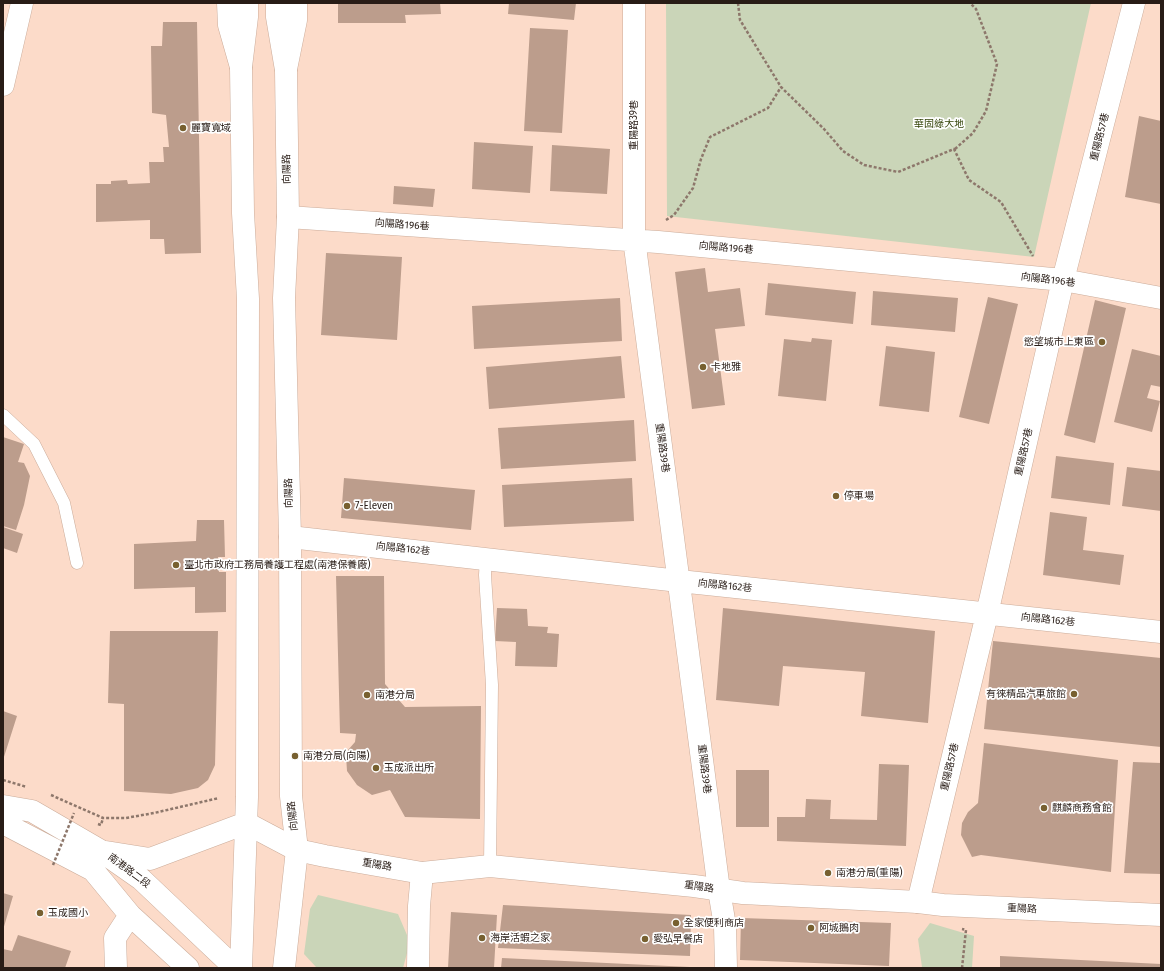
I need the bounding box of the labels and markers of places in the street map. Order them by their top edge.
place label: 麗寶寬域 [191,122,231,134]
marker: 麗寶寬域 [178,123,188,133]
place label: 慾望城市上東區 [1024,336,1094,348]
marker: 慾望城市上東區 [1097,337,1107,347]
place label: 卡地雅 [711,361,741,373]
marker: 卡地雅 [698,362,708,372]
place label: 停車場 [844,490,874,502]
marker: 停車場 [831,491,841,501]
place label: 7-Eleven [355,500,393,512]
marker: 7-Eleven [342,501,352,511]
place label: 臺北市政府工務局養護工程處(南港保養廠) [184,559,370,571]
marker: 臺北市政府工務局養護工程處(南港保養廠) [171,560,181,570]
place label: 有徠精品汽車旅館 [986,688,1066,700]
place label: 南港分局 [375,689,415,701]
marker: 有徠精品汽車旅館 [1069,689,1079,699]
marker: 南港分局 [362,690,372,700]
place label: 南港分局(向陽) [303,750,369,762]
marker: 南港分局(向陽) [290,751,300,761]
place label: 玉成派出所 [384,762,434,774]
marker: 玉成派出所 [371,763,381,773]
place label: 麒麟商務會館 [1052,802,1112,814]
marker: 麒麟商務會館 [1039,803,1049,813]
place label: 南港分局(重陽) [836,867,902,879]
marker: 南港分局(重陽) [823,868,833,878]
place label: 玉成國小 [48,907,88,919]
marker: 玉成國小 [35,908,45,918]
place label: 全家便利商店 [684,917,744,929]
marker: 全家便利商店 [671,918,681,928]
place label: 阿城鵝肉 [819,922,859,934]
marker: 阿城鵝肉 [806,923,816,933]
place label: 海岸活蝦之家 [490,932,550,944]
marker: 海岸活蝦之家 [477,933,487,943]
place label: 愛弘早餐店 [653,933,703,945]
marker: 愛弘早餐店 [640,934,650,944]

